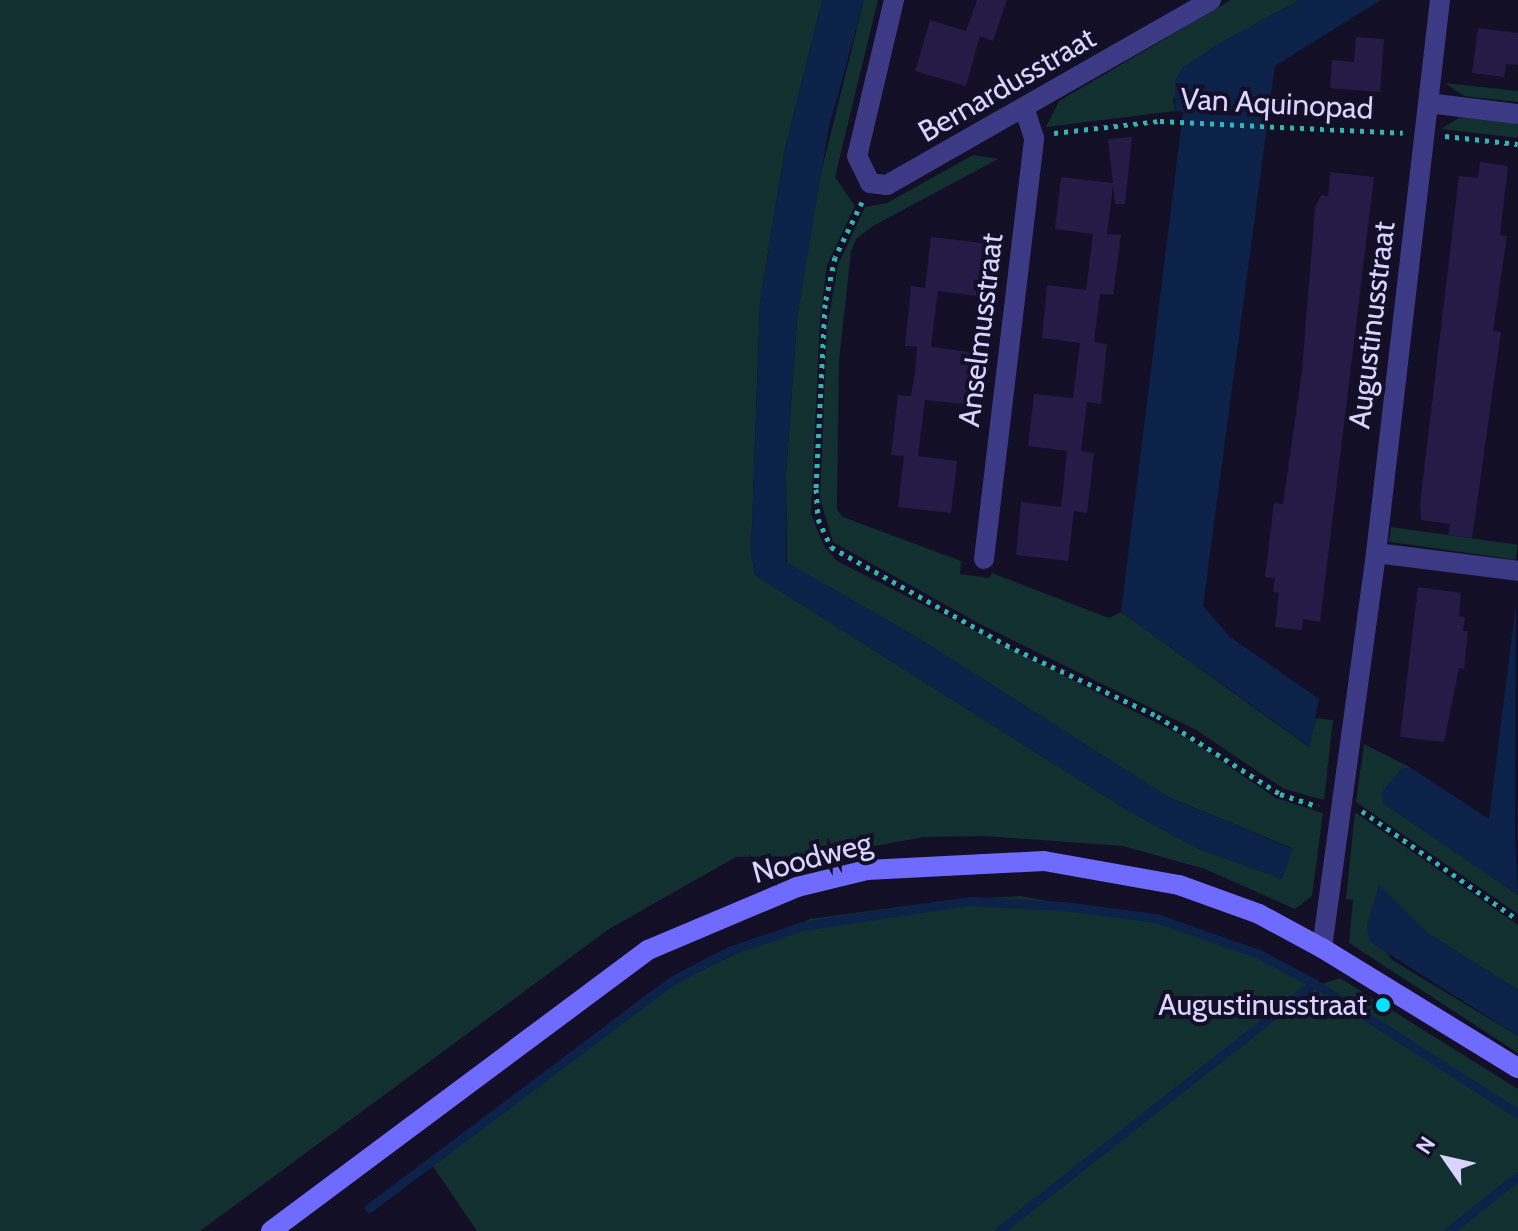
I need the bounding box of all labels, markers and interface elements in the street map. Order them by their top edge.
street label: Bernardusstraat [912,20,1102,150]
street label: Van Aquinopad [1180,81,1374,127]
street label: Augustinusstraat [1341,219,1403,431]
street label: Anselmusstraat [951,231,1011,429]
street label: Noodweg [748,825,876,891]
place label: Augustinusstraat [1158,987,1367,1023]
marker: Augustinusstraat [1374,996,1392,1014]
north arrow [1406,1119,1486,1199]
text: N [1410,1131,1441,1159]

